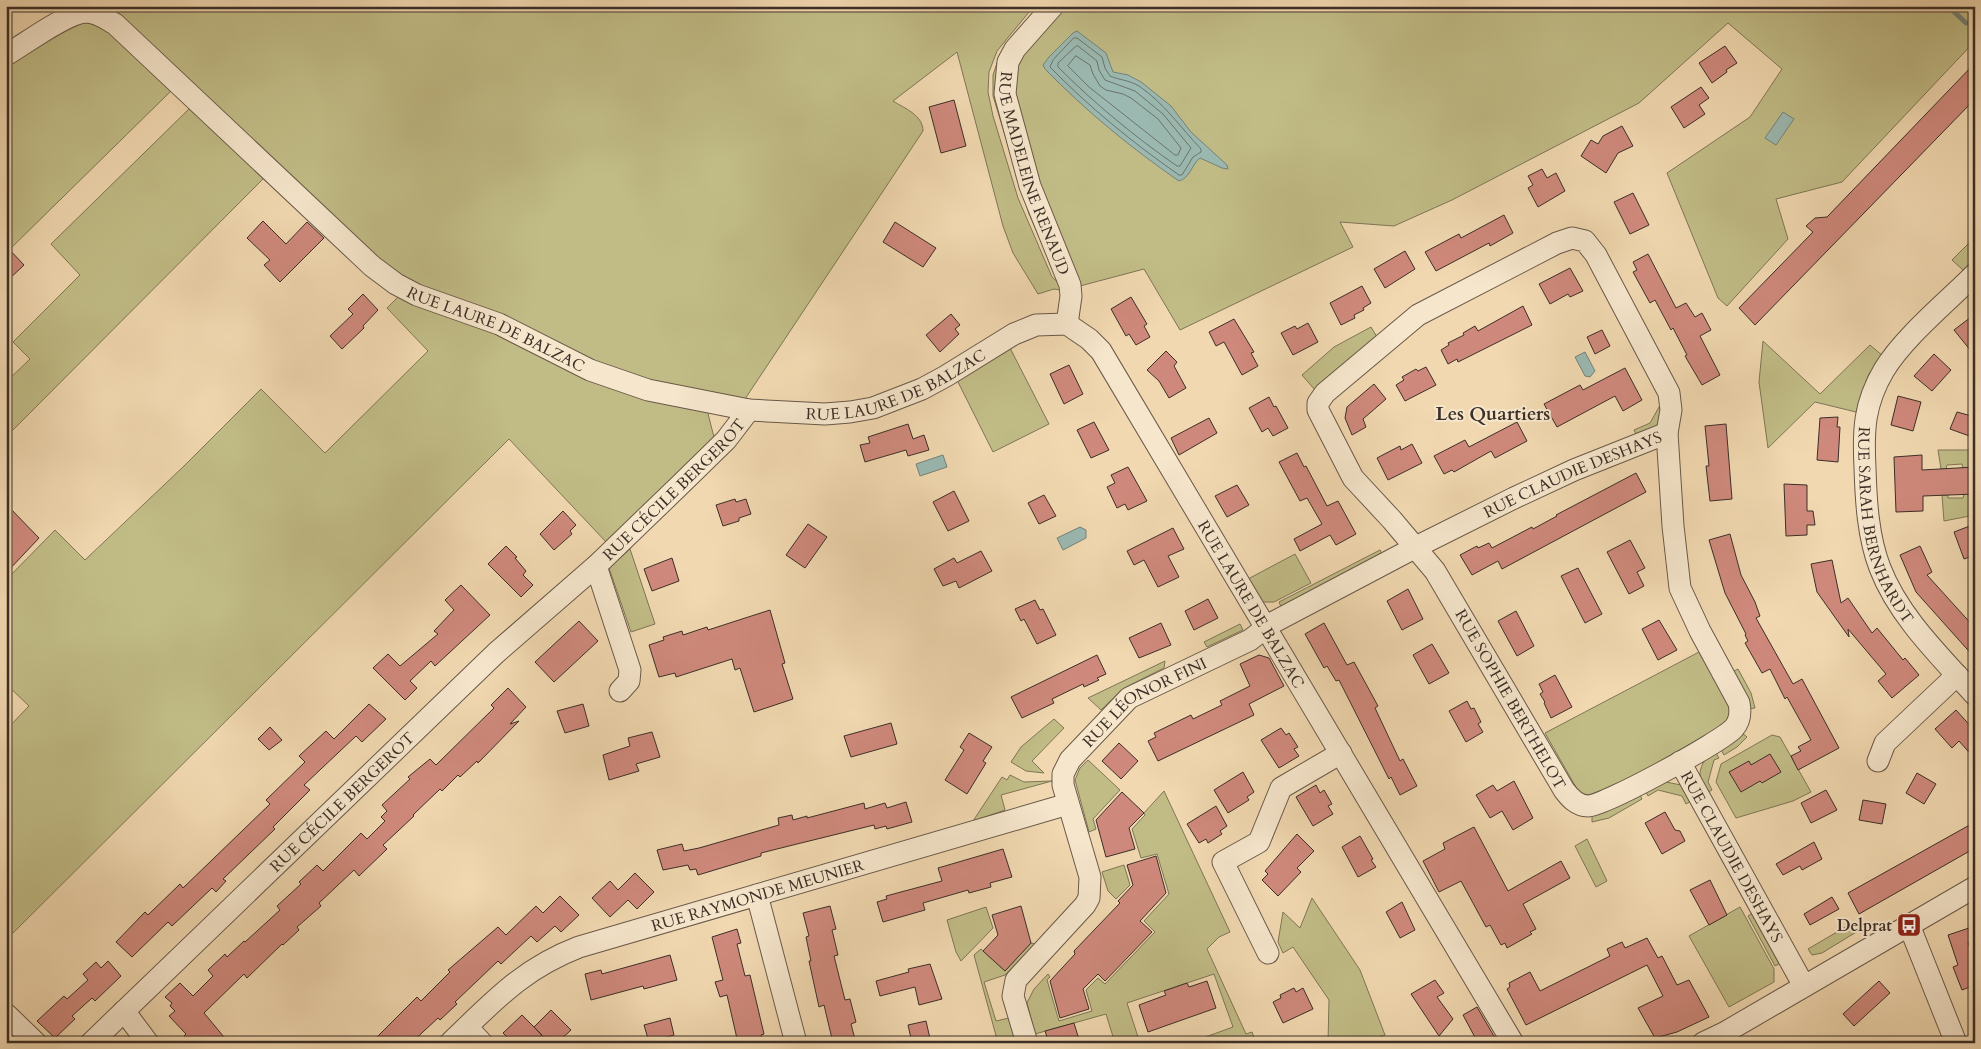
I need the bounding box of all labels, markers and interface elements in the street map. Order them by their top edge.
street label: RUE MADELEINE RENAUD [993,70,1075,278]
street label: RUE LAURE DE BALZAC [403,282,588,378]
street label: RUE LAURE DE BALZAC [805,344,990,426]
district label: Les Quartiers [1436,401,1550,427]
street label: RUE CÉCILE BERGEROT [598,414,751,566]
street label: RUE CLAUDIE DESHAYS [1480,426,1665,524]
street label: RUE SARAH BERNHARDT [1852,426,1919,628]
street label: RUE LAURE DE BALZAC [1192,516,1309,692]
street label: RUE SOPHIE BERTHELOT [1449,605,1571,794]
street label: RUE LÉONOR FINI [1078,652,1211,752]
street label: RUE CÉCILE BERGEROT [265,727,420,877]
street label: RUE CLAUDIE DESHAYS [1675,767,1788,947]
street label: RUE RAYMONDE MEUNIER [649,854,867,937]
bus stop icon: Delprat [1896,912,1922,938]
place label: Delprat [1837,915,1892,937]

